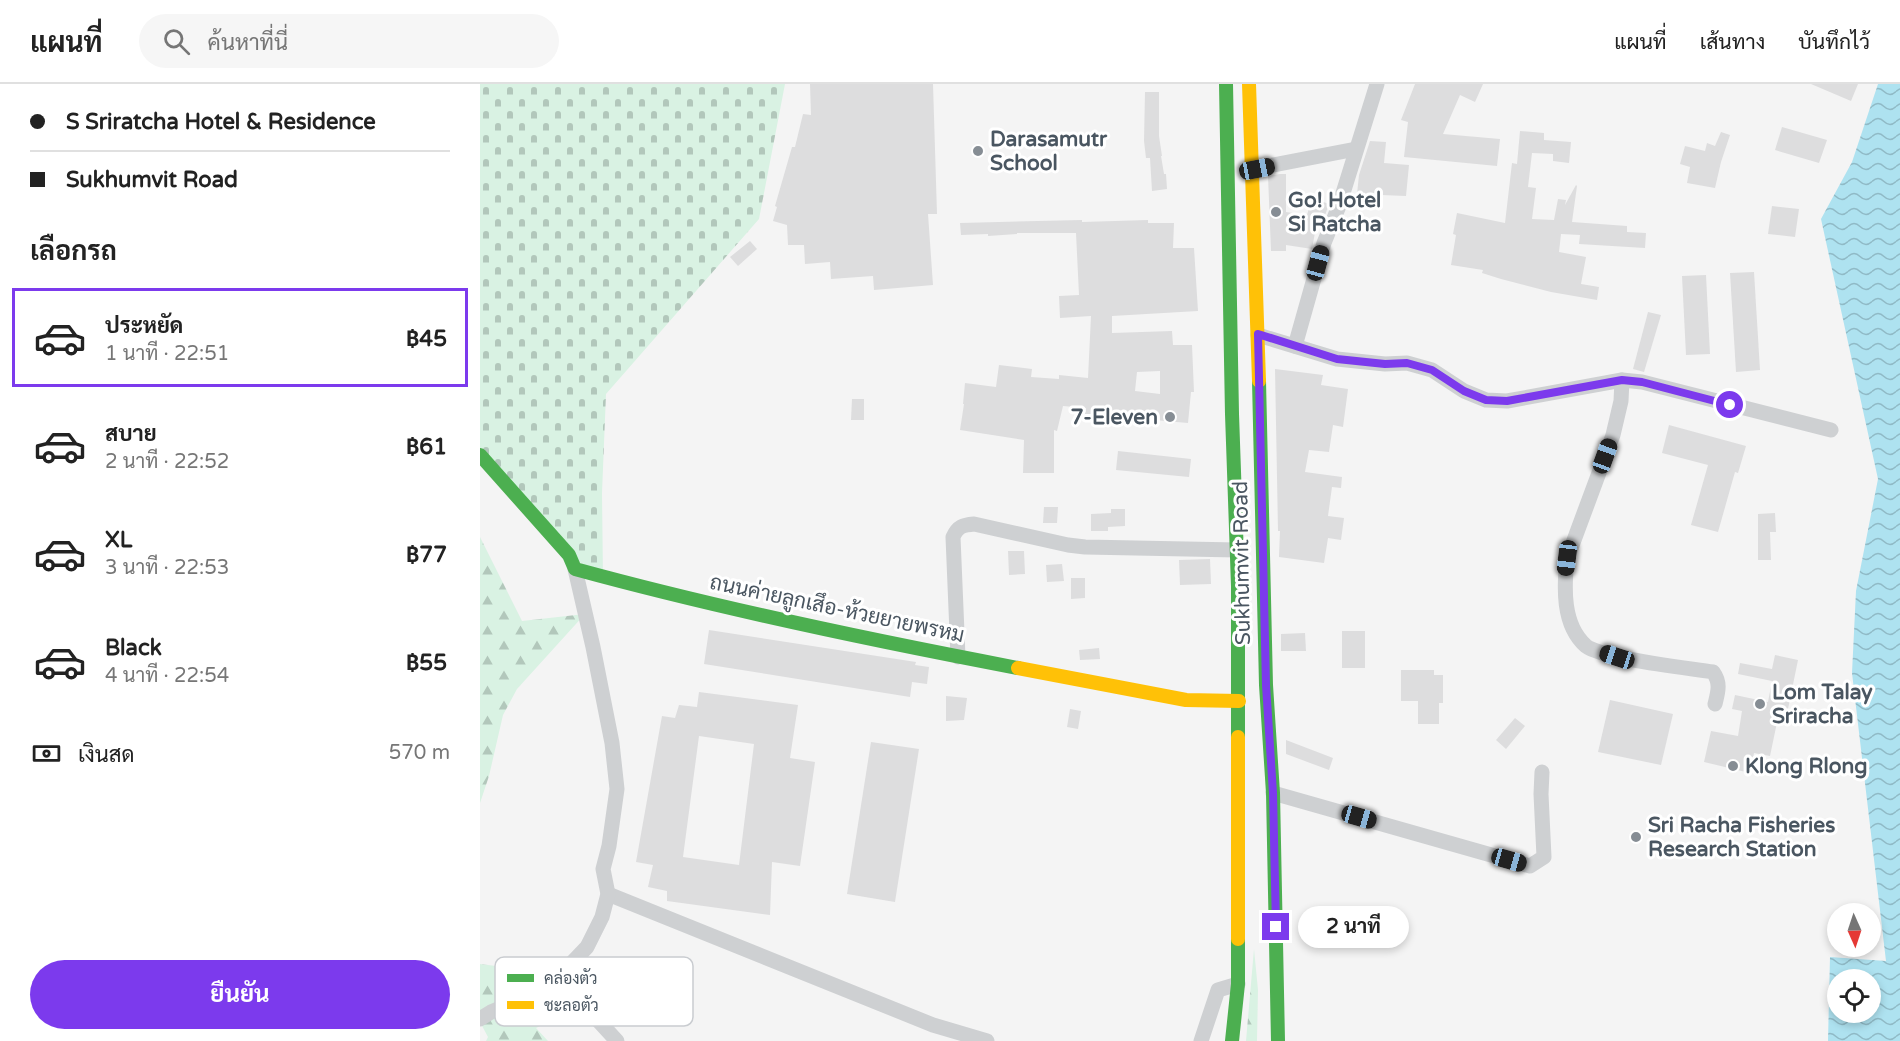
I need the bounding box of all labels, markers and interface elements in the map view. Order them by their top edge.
search box [139,14,559,68]
icon: search [160,25,193,58]
text: แผนที่ [30,26,103,60]
text: ค้นหาที่นี่ [208,30,288,56]
text: แผนที่ [1614,30,1667,55]
text: เส้นทาง [1700,30,1765,55]
text: บันทึกไว้ [1798,30,1870,55]
text: S Sriratcha Hotel & Residence [66,109,376,135]
place label: Darasamutr School [990,127,1108,176]
marker: Darasamutr School [971,144,985,158]
car [1238,157,1276,181]
text: Sukhumvit Road [66,167,238,193]
place label: Go! Hotel Si Ratcha [1288,188,1382,237]
marker: Go! Hotel Si Ratcha [1269,205,1283,219]
text: เลือกรถ [30,235,117,268]
car [1305,243,1331,283]
icon: car [33,311,87,365]
text: ประหยัด [105,313,183,339]
text: ฿45 [406,326,447,352]
text: 1 นาที · 22:51 [105,342,229,366]
route start [1716,391,1743,418]
place label: 7-Eleven [1071,405,1158,430]
marker: 7-Eleven [1163,410,1177,424]
icon: car [33,419,87,473]
text: สบาย [105,421,157,447]
text: ฿61 [406,434,447,460]
car [1590,436,1620,476]
text: 2 นาที · 22:52 [105,450,229,474]
street label: Sukhumvit Road [1228,481,1256,645]
icon: car [33,527,87,581]
text: XL [105,527,132,553]
car [1556,539,1578,577]
text: ฿77 [406,542,447,568]
text: 3 นาที · 22:53 [105,556,229,580]
street label: ถนนค่ายลูกเสึอ-ห้วยยายพรหม [707,569,967,650]
icon: car [33,635,87,689]
text: Black [105,635,162,661]
car [1597,643,1637,671]
text: ฿55 [406,650,447,676]
text: 4 นาที · 22:54 [105,664,229,688]
place label: Lom Talay Sriracha [1772,680,1873,729]
marker: Lom Talay Sriracha [1753,697,1767,711]
icon: cash [30,737,63,770]
text: 570 m [389,741,450,765]
text: เงินสด [78,742,135,768]
place label: Klong Rlong [1745,754,1868,779]
marker: Klong Rlong [1726,759,1740,773]
car [1339,803,1379,831]
place label: Sri Racha Fisheries Research Station [1648,813,1835,862]
marker: Sri Racha Fisheries Research Station [1629,830,1643,844]
car [1489,846,1529,874]
north arrow [1827,903,1881,957]
map controls [1827,903,1881,1023]
callout: 2 นาที [1297,906,1408,948]
route end [1262,913,1289,940]
text: 2 นาที [1326,915,1381,939]
legend [495,957,693,1026]
button: ยืนยัน [30,960,450,1029]
text: คล่องตัว [544,968,598,989]
button: locate [1827,969,1881,1023]
text: ชะลอตัว [544,995,599,1016]

